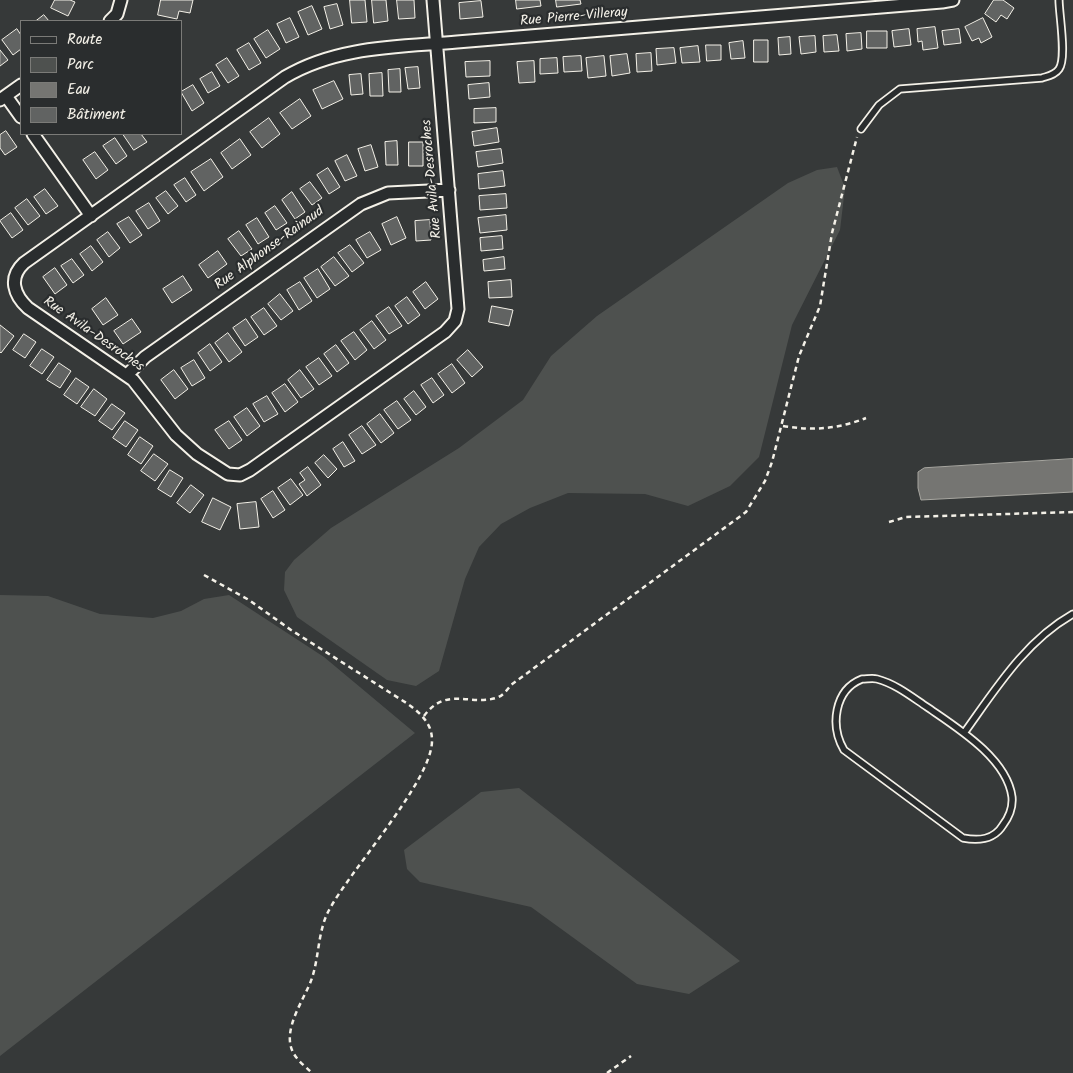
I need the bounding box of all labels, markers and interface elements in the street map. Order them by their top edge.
street label: Rue Pierre-Villeray [520,5,628,31]
legend [20,20,182,135]
text: Route [67,28,102,52]
text: Parc [67,53,94,77]
text: Eau [67,78,90,102]
text: Bâtiment [67,103,126,127]
street label: Rue Avila-Desroches [419,119,447,239]
street label: Rue Alphonse-Rainaud [212,204,328,294]
street label: Rue Avila-Desroches [39,294,147,376]

